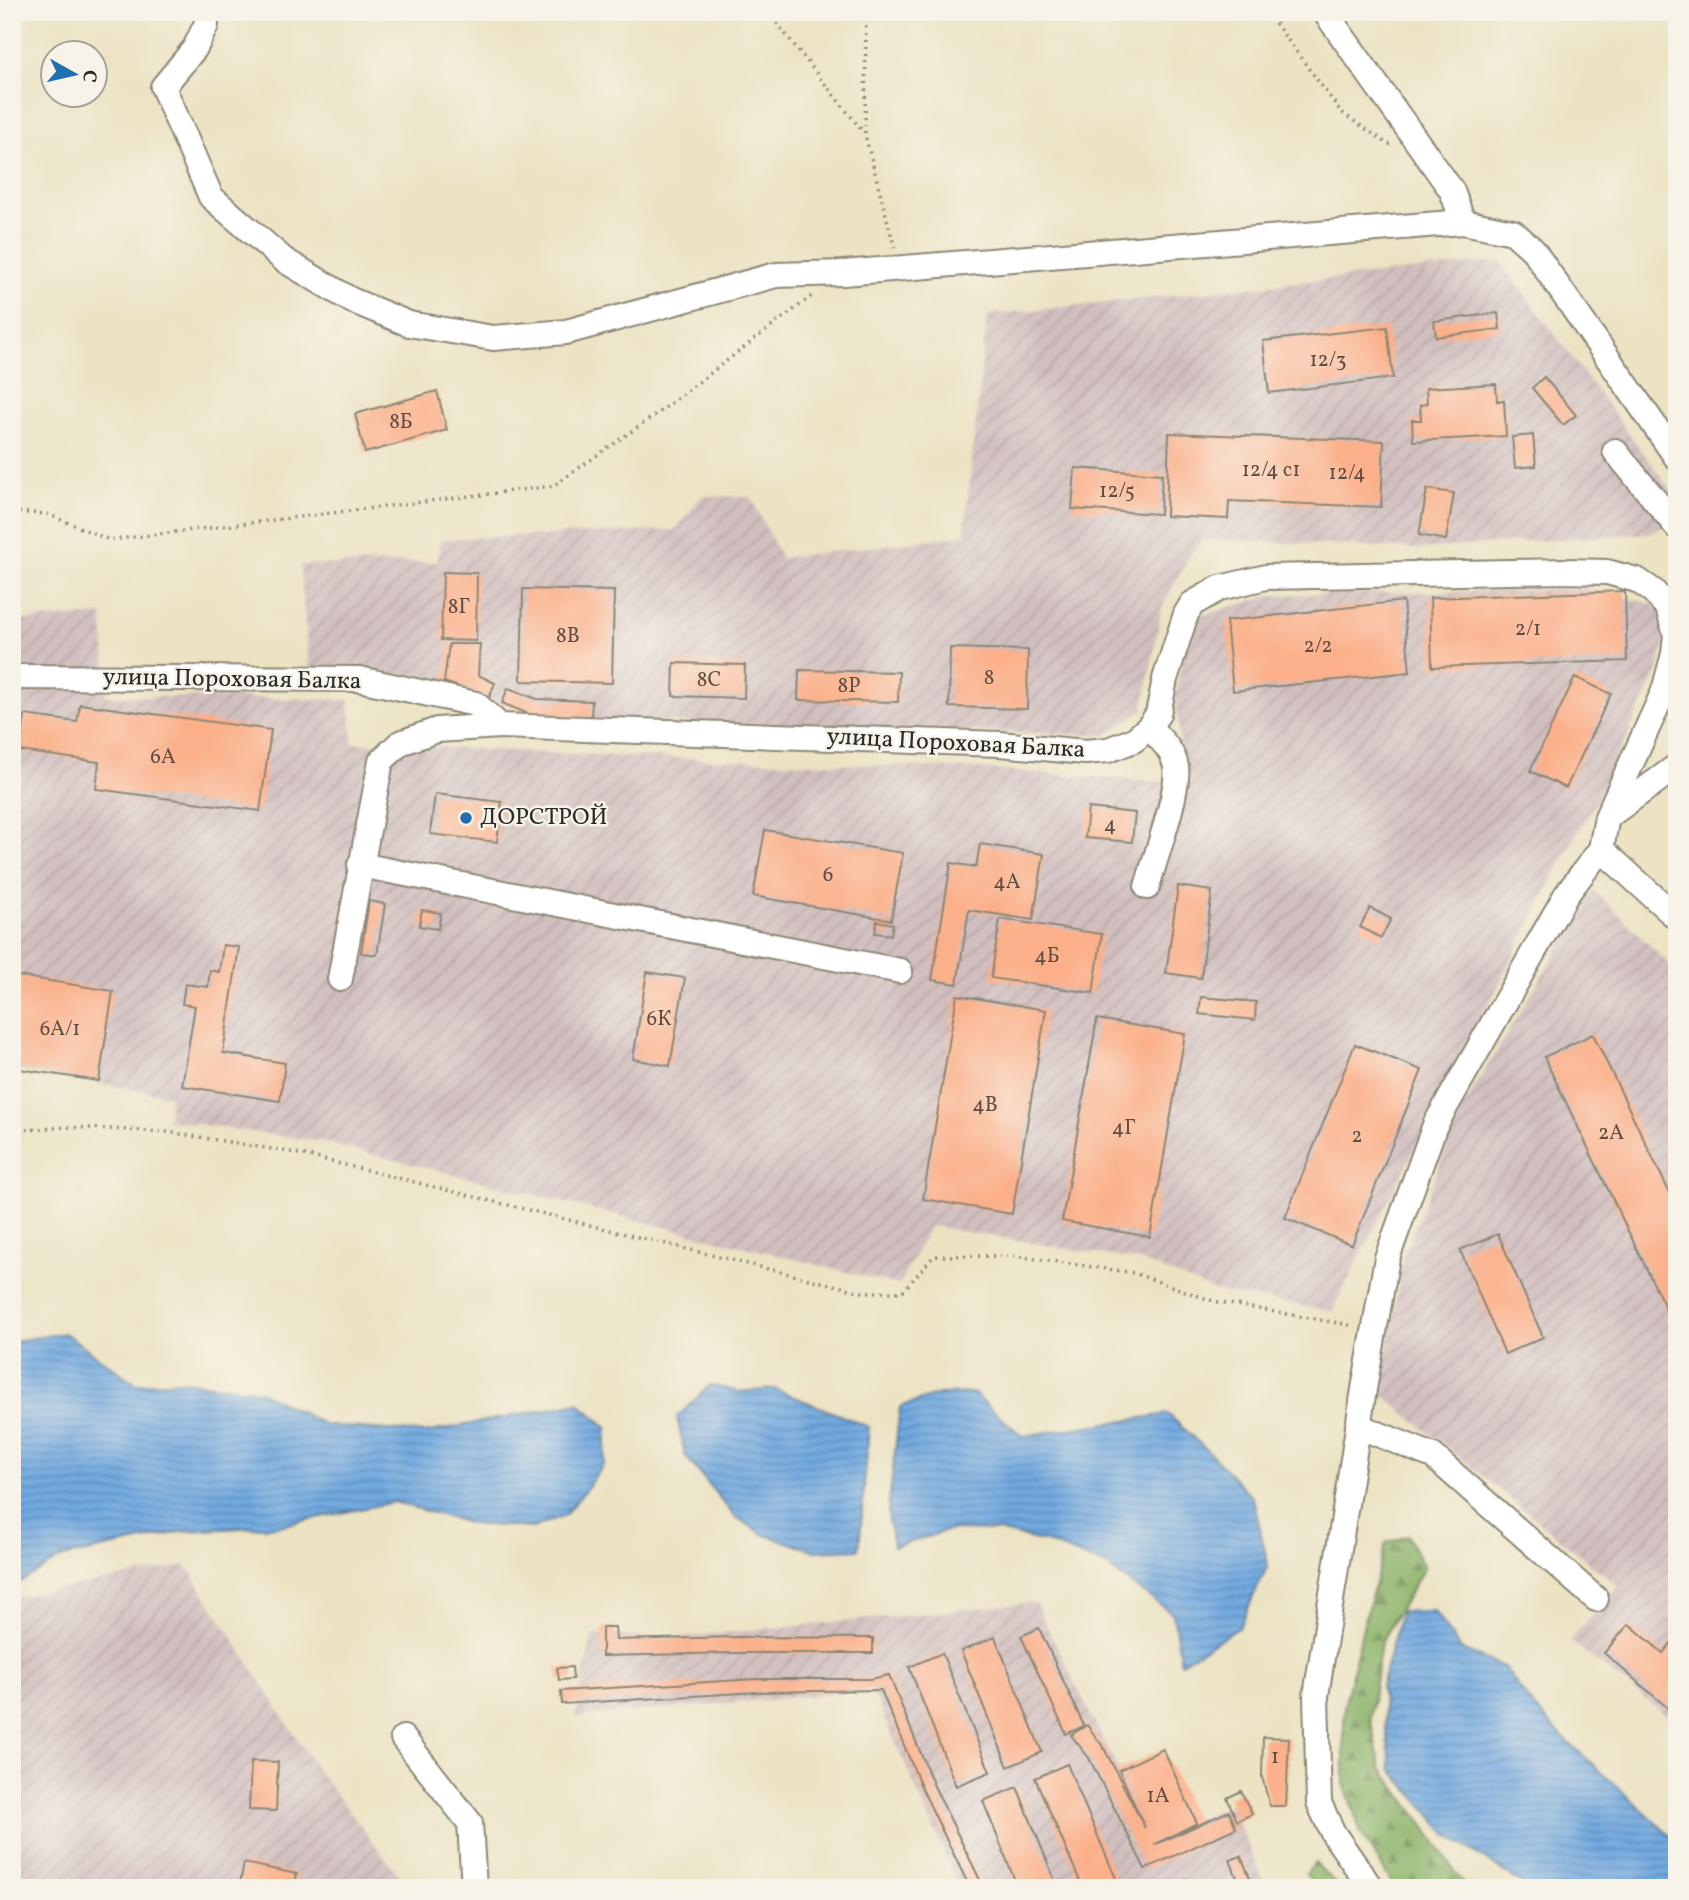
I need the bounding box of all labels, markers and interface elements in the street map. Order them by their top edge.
north arrow [38,38,108,108]
text: С [75,68,103,84]
house number: 12/3 [1309,346,1347,375]
house number: 8Б [389,408,413,437]
house number: 12/4 с1 [1242,456,1300,485]
house number: 12/4 [1329,459,1365,488]
house number: 12/5 [1099,477,1135,506]
house number: 8Г [448,593,470,622]
house number: 2/1 [1515,615,1541,644]
house number: 8В [556,622,580,651]
house number: 2/2 [1303,632,1333,661]
street label: улица Пороховая Балка [102,661,362,699]
house number: 8 [984,664,994,693]
house number: 8С [697,666,721,695]
house number: 8Р [838,672,860,701]
street label: улица Пороховая Балка [826,720,1086,768]
house number: 6А [150,743,176,772]
place label: ДОРСТРОЙ [480,801,608,835]
marker: ДОРСТРОЙ [458,810,474,826]
house number: 4 [1104,811,1116,840]
house number: 6 [823,861,833,890]
house number: 4А [993,868,1021,897]
house number: 4Б [1034,942,1060,971]
house number: 6К [647,1005,671,1034]
house number: 6А/1 [40,1015,80,1044]
house number: 4В [972,1091,998,1120]
house number: 4Г [1112,1114,1136,1143]
house number: 2А [1598,1119,1624,1148]
house number: 2 [1351,1122,1363,1151]
house number: 1 [1271,1743,1279,1772]
house number: 1А [1147,1782,1170,1811]

